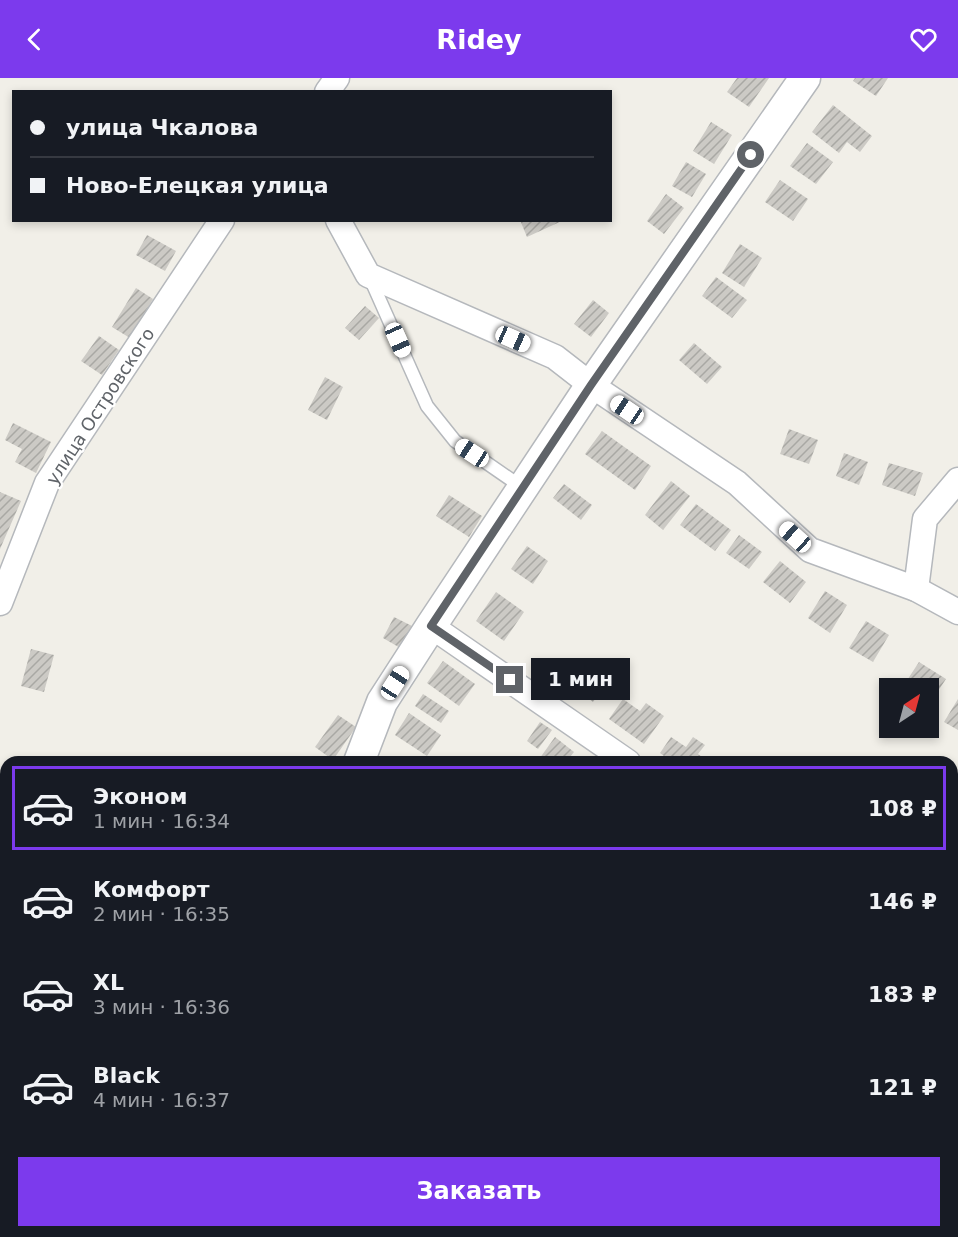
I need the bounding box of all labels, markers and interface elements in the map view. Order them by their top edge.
icon: back [18,23,51,56]
icon: heart [907,23,940,56]
text: Ridey [436,24,522,55]
text: улица Чкалова [66,115,258,140]
route start [737,141,764,168]
text: Ново-Елецкая улица [66,173,329,198]
car [382,320,414,360]
car [493,323,533,355]
street label: улица Островского [41,324,159,488]
car [607,392,647,428]
car [452,436,492,470]
car [776,518,814,556]
callout: 1 мин [531,659,630,701]
car [378,663,412,703]
route end [496,666,523,693]
text: 1 мин [548,667,613,691]
north arrow [879,678,939,738]
map controls [879,678,939,738]
icon: car [21,781,75,835]
text: Эконом [93,784,188,809]
text: 108 ₽ [868,796,937,821]
text: 1 мин · 16:34 [93,809,230,833]
icon: car [21,874,75,928]
text: Комфорт [93,877,210,902]
text: 146 ₽ [868,889,937,914]
text: 2 мин · 16:35 [93,902,230,926]
icon: car [21,967,75,1021]
text: XL [93,970,124,995]
text: 183 ₽ [868,982,937,1007]
text: 3 мин · 16:36 [93,995,230,1019]
icon: car [21,1060,75,1114]
text: Black [93,1063,160,1088]
text: 121 ₽ [868,1075,937,1100]
text: 4 мин · 16:37 [93,1088,230,1112]
button: Заказать [18,1157,940,1226]

